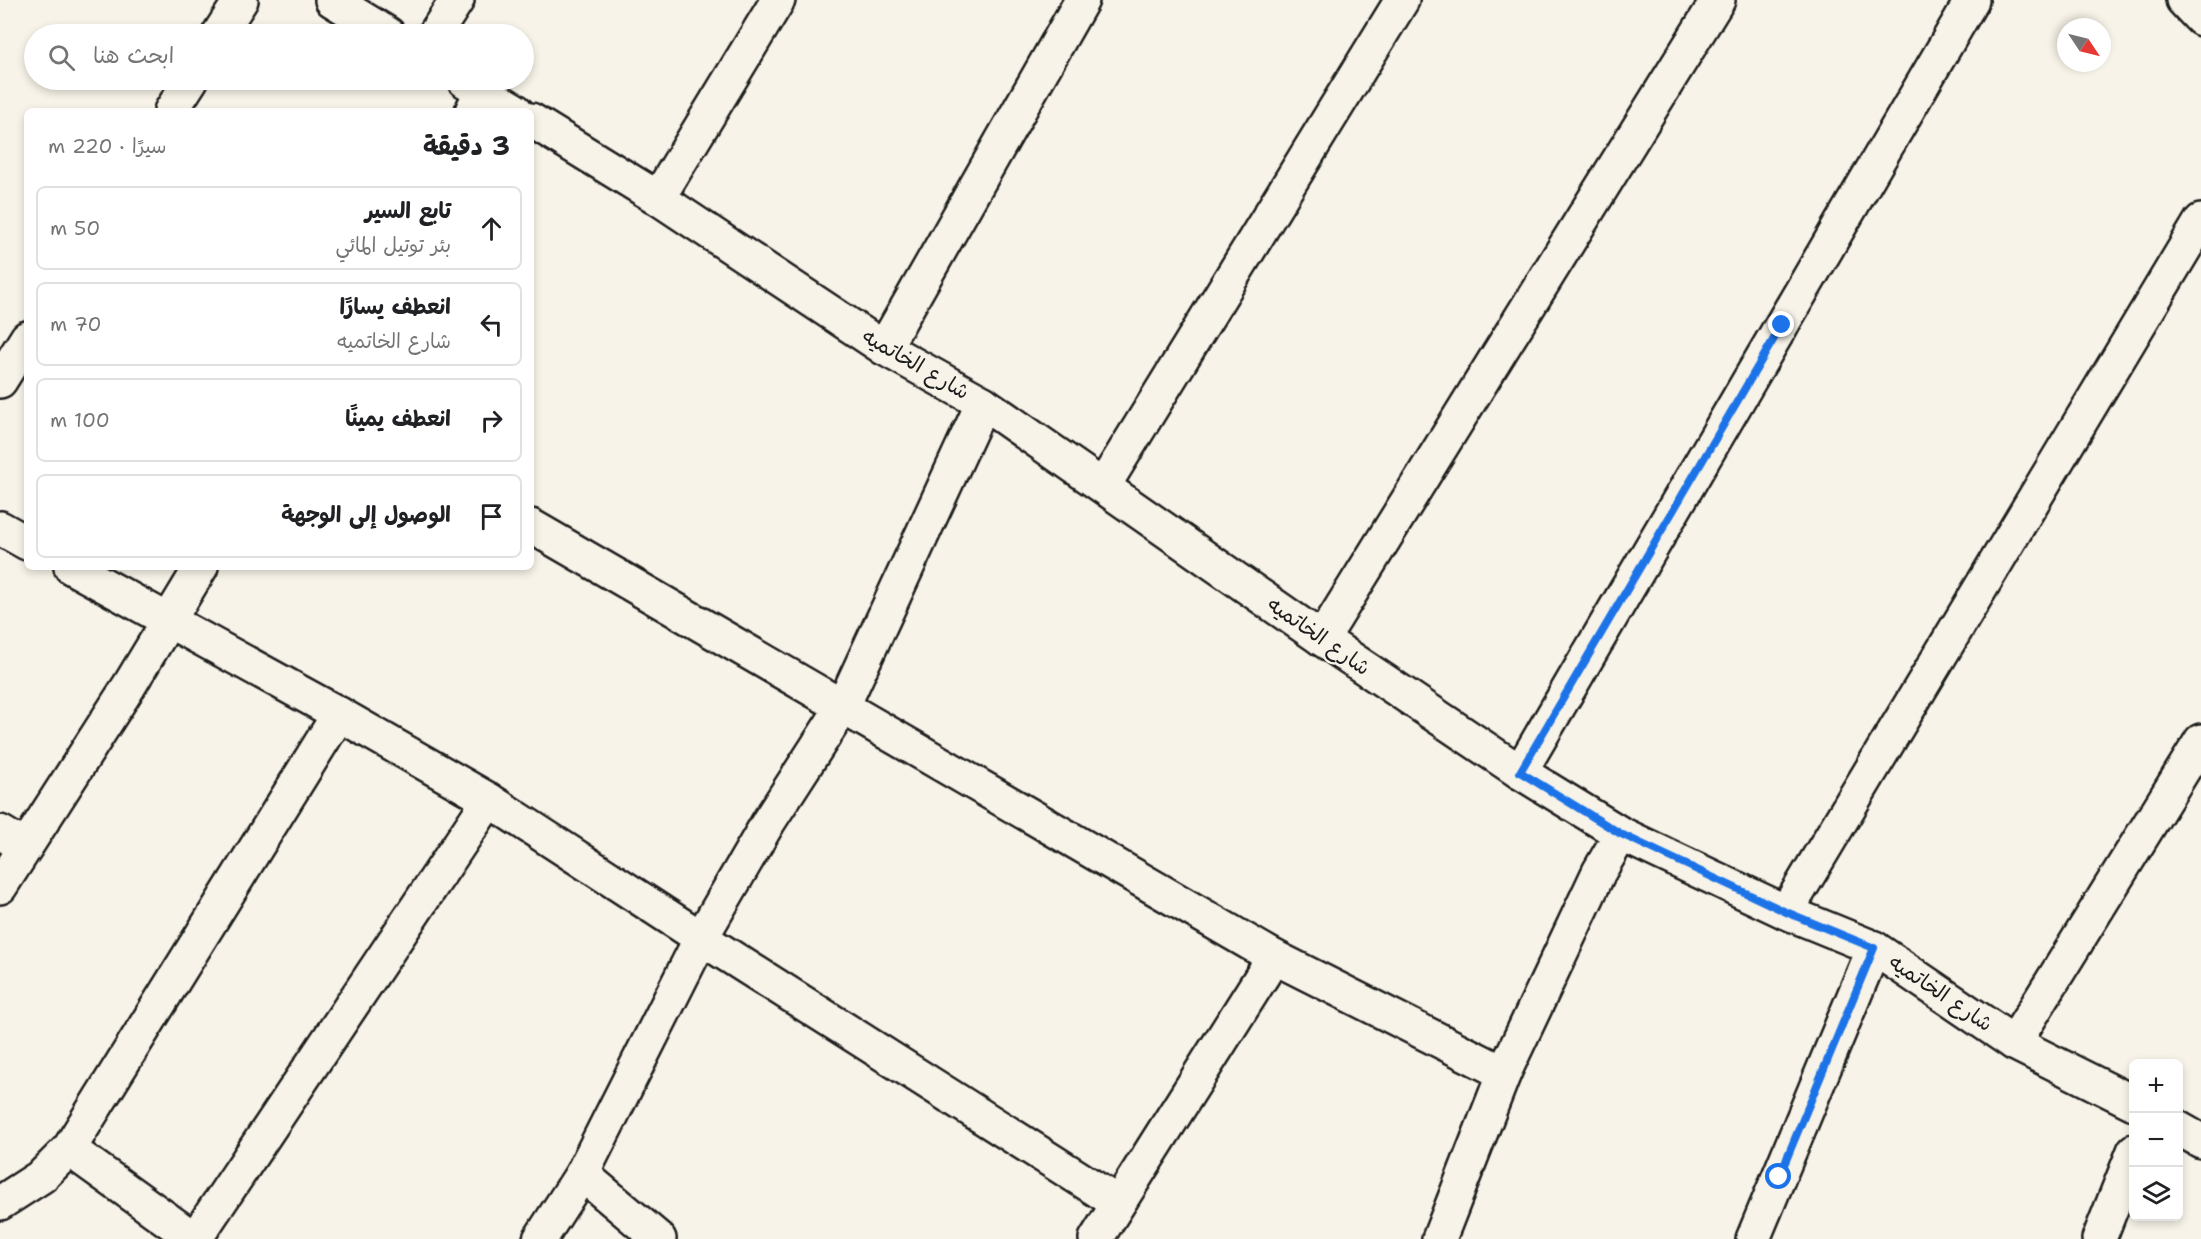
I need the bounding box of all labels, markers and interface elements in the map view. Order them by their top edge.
north arrow [2057,18,2111,72]
search box [24,24,534,90]
icon: search [45,41,78,74]
text: ابحث هنا [93,41,174,70]
text: 3 دقيقة [423,128,510,163]
text: سيرًا · 220 m [48,133,166,159]
text: تابع السير [365,196,451,225]
icon: ahead [475,212,508,245]
text: 50 m [50,215,100,241]
text: بئر توتيل المائي [335,232,451,258]
text: انعطف يسارًا [339,292,451,321]
icon: left [475,308,508,341]
text: 70 m [50,311,102,337]
route end [1768,311,1794,337]
street label: شارع الخاتميه [857,322,975,407]
text: شارع الخاتميه [337,328,451,354]
text: انعطف يمينًا [345,404,451,433]
icon: right [475,404,508,437]
text: 100 m [50,407,110,433]
text: الوصول إلى الوجهة [281,500,451,529]
icon: arrive [475,500,508,533]
street label: شارع الخاتميه [1262,590,1376,683]
street label: شارع الخاتميه [1883,948,1998,1039]
map controls [2129,1059,2183,1221]
button: + [2129,1059,2183,1113]
button: − [2129,1113,2183,1167]
route start [1765,1163,1791,1189]
button: layers [2129,1167,2183,1221]

